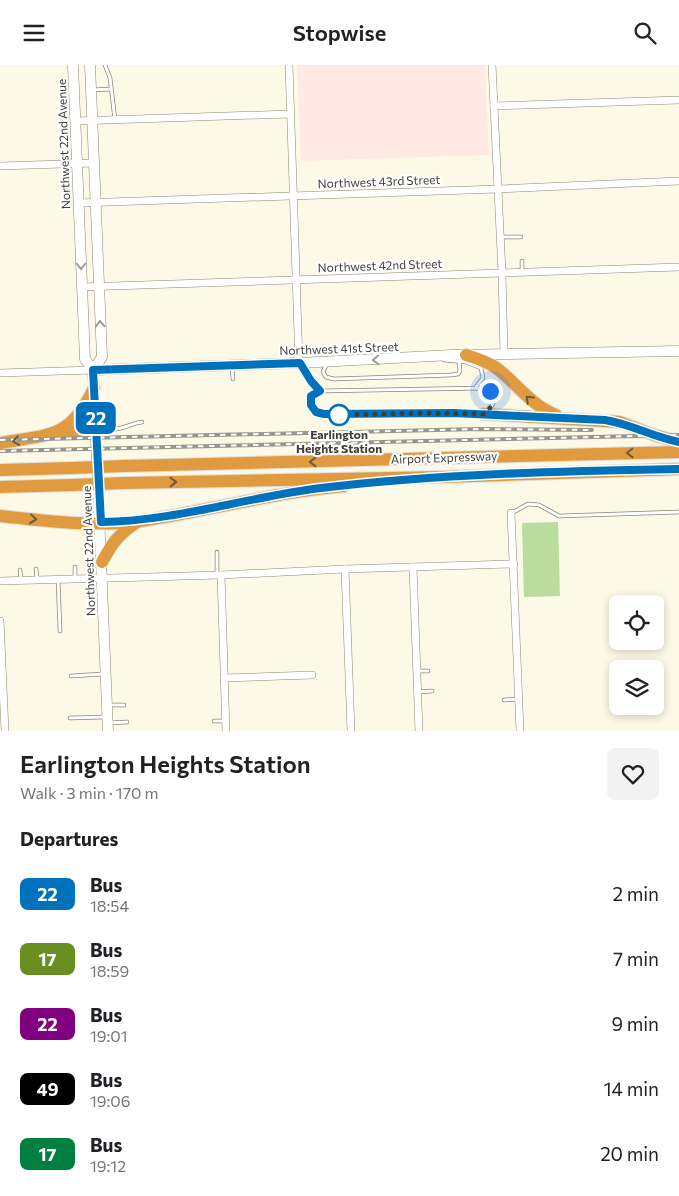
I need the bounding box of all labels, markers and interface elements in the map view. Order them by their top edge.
icon: menu [20,19,48,47]
text: Stopwise [293,19,386,46]
icon: search [631,19,659,47]
street label: Northwest 22nd Avenue [54,79,72,209]
street label: Northwest 43rd Street [317,172,441,190]
street label: Northwest 42nd Street [317,256,443,274]
one-way arrow [76,262,86,270]
one-way arrow [95,319,106,327]
street label: Northwest 41st Street [279,339,399,357]
one-way arrow [372,354,380,365]
your location [478,379,503,404]
one-way arrow [526,396,535,405]
line badge: 22 [74,402,118,434]
marker: Earlington Heights Station [328,404,350,426]
text: 22 [86,407,106,429]
place label: Earlington Heights Station [296,427,382,455]
one-way arrow [11,435,20,445]
street label: Airport Expressway [390,448,497,466]
one-way arrow [626,448,634,458]
one-way arrow [308,457,316,467]
one-way arrow [170,477,178,487]
street label: Northwest 22nd Avenue [79,486,97,616]
one-way arrow [29,513,37,524]
map controls [609,595,664,715]
button: locate [609,595,664,650]
button: layers [609,660,664,715]
button: heart [607,748,659,800]
text: Earlington Heights Station [20,749,311,778]
text: Walk · 3 min · 170 m [20,783,159,802]
text: Departures [20,827,118,850]
text: Bus [90,873,122,896]
text: 2 min [612,882,659,905]
text: 22 [37,883,58,905]
text: 18:54 [90,896,129,915]
text: Bus [90,938,122,961]
text: 7 min [613,947,659,970]
text: 17 [38,948,57,970]
text: 18:59 [90,961,129,980]
text: Bus [90,1003,122,1026]
text: 9 min [611,1012,659,1035]
text: 22 [37,1013,58,1035]
text: 19:01 [90,1026,128,1045]
text: Bus [90,1068,122,1091]
text: 14 min [603,1077,659,1100]
text: 49 [36,1078,59,1100]
text: 19:06 [90,1091,130,1110]
text: Bus [90,1133,122,1156]
text: 20 min [600,1142,659,1165]
text: 17 [38,1143,57,1165]
text: 19:12 [90,1156,126,1175]

